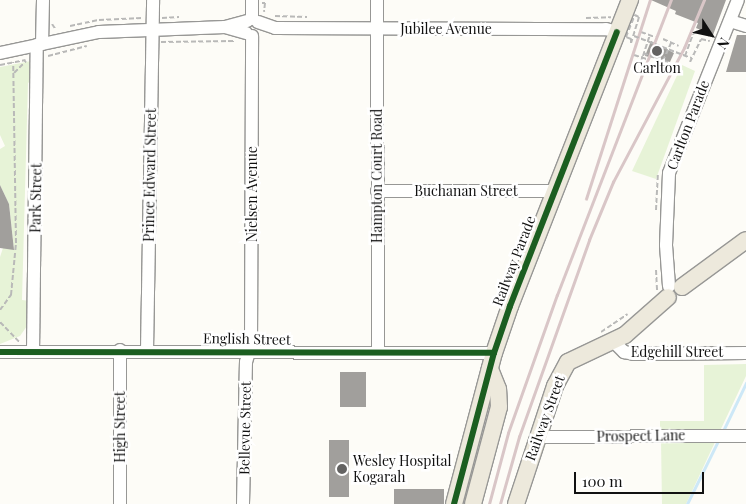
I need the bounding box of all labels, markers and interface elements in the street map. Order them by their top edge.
north arrow [686,10,736,60]
street label: Jubilee Avenue [400,21,492,37]
text: N [713,34,734,53]
marker: Carlton [650,44,664,58]
place label: Carlton [633,60,681,76]
street label: Carlton Parade [663,78,713,172]
street label: Prince Edward Street [140,108,160,242]
street label: Hampton Court Road [369,109,385,243]
street label: Nielsen Avenue [244,146,260,242]
street label: Park Street [27,163,45,233]
street label: Buchanan Street [414,183,518,199]
street label: Railway Parade [489,213,539,309]
street label: English Street [203,330,291,348]
street label: Edgehill Street [631,344,723,360]
street label: Railway Street [522,373,568,463]
street label: Bellevue Street [236,381,254,475]
street label: High Street [112,391,128,463]
street label: Prospect Lane [596,427,686,445]
place label: Wesley Hospital Kogarah [353,453,452,486]
marker: Wesley Hospital Kogarah [335,462,349,476]
scale bar [576,462,706,494]
text: 100 m [582,471,623,491]

